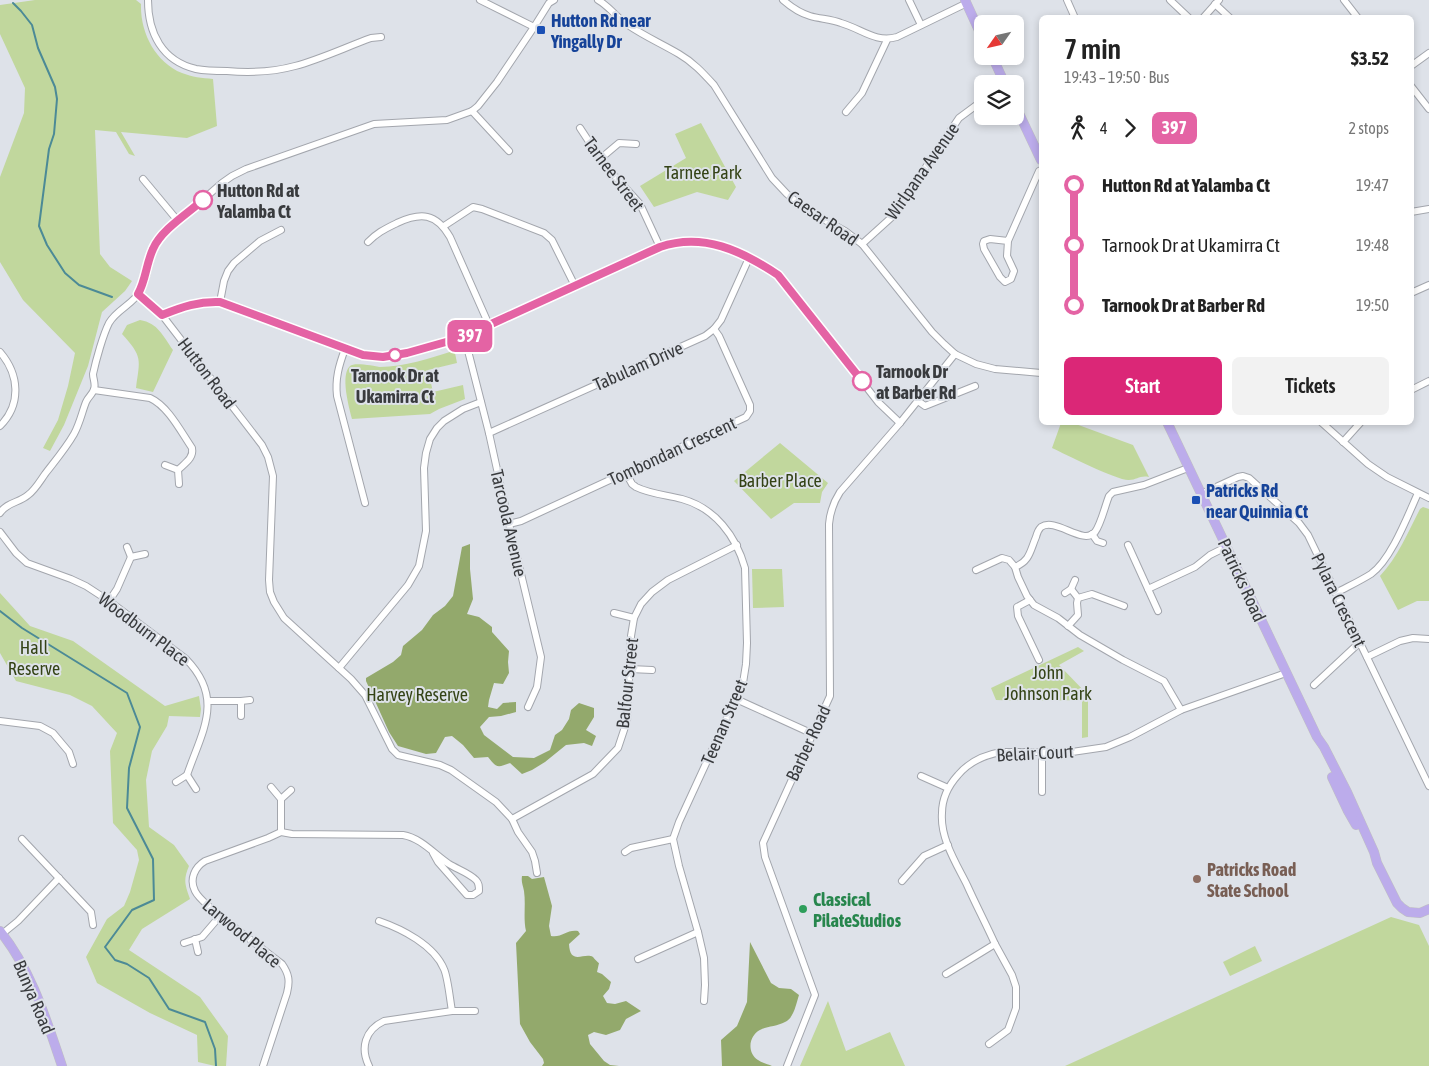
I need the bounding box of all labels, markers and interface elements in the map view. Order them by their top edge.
place label: Hutton Rd near Yingally Dr [550,10,651,52]
north arrow [974,15,1024,65]
map controls [974,15,1024,125]
marker: Hutton Rd near Yingally Dr [535,24,547,36]
text: 7 min [1064,33,1121,65]
text: $3.52 [1351,47,1389,69]
text: 19:43 – 19:50 · Bus [1064,68,1169,86]
button: layers [974,75,1024,125]
icon: walk [1064,114,1092,142]
icon: forward [1116,114,1144,142]
text: 397 [1162,117,1187,138]
street label: Wirlpana Avenue [881,118,963,224]
text: 4 [1100,119,1108,137]
text: 2 stops [1348,119,1389,137]
street label: Tarnee Street [579,133,649,215]
park label: Tarnee Park [664,162,742,183]
text: Hutton Rd at Yalamba Ct [1102,174,1270,196]
text: 19:47 [1356,176,1389,194]
place label: Hutton Rd at Yalamba Ct [216,180,300,222]
street label: Caesar Road [784,186,862,250]
marker: Hutton Rd at Yalamba Ct [193,190,213,210]
text: Tarnook Dr at Ukamirra Ct [1102,234,1280,256]
text: 19:48 [1356,236,1389,254]
text: Tarnook Dr at Barber Rd [1102,294,1265,316]
text: 19:50 [1356,296,1389,314]
line badge: 397 [441,320,499,352]
text: 397 [457,325,483,346]
street label: Hutton Road [174,333,240,413]
street label: Tabulam Drive [590,337,686,395]
marker: Tarnook Dr at Ukamirra Ct [388,348,402,362]
button: Start [1064,357,1222,415]
button: Tickets [1232,357,1389,415]
place label: Tarnook Dr at Barber Rd [876,361,956,403]
place label: Tarnook Dr at Ukamirra Ct [351,365,440,407]
marker: Tarnook Dr at Barber Rd [852,371,872,391]
street label: Tombondan Crescent [605,412,739,490]
street label: Tarcoola Avenue [486,467,532,579]
park label: Barber Place [738,470,822,491]
place label: Patricks Rd near Quinnia Ct [1206,480,1309,522]
marker: Patricks Rd near Quinnia Ct [1190,494,1202,506]
street label: Patricks Road [1214,535,1270,625]
street label: Pylara Crescent [1307,550,1371,650]
street label: Woodburn Place [94,588,194,670]
park label: Hall Reserve [8,637,60,679]
street label: Balfour Street [612,637,642,729]
park label: John Johnson Park [1004,662,1092,704]
street label: Teenan Street [697,676,751,768]
park label: Harvey Reserve [366,684,468,705]
street label: Barber Road [781,702,835,784]
street label: Belair Court [996,740,1074,766]
place label: Patricks Road State School [1207,859,1296,901]
marker: Patricks Road State School [1191,873,1203,885]
place label: Classical PilateStudios [813,889,902,931]
street label: Larwood Place [199,894,285,972]
marker: Classical PilateStudios [797,903,809,915]
street label: Bunya Road [9,957,59,1037]

